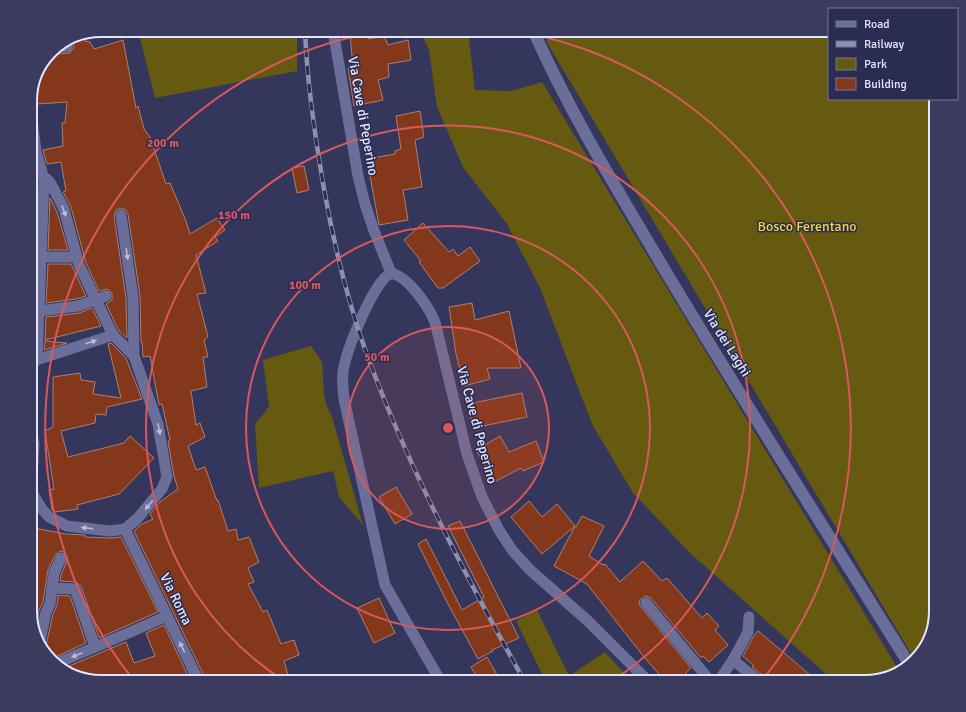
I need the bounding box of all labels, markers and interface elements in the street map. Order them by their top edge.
legend [828,8,958,100]
text: Road [864,17,890,32]
text: Railway [864,37,904,52]
street label: Via Cave di Peperino [344,55,382,177]
text: Park [864,57,887,72]
text: Building [864,77,907,92]
text: 200 m [147,136,179,151]
one-way arrow [61,205,67,217]
text: 150 m [218,208,250,223]
park label: Bosco Ferentano [757,218,857,235]
one-way arrow [124,248,130,260]
text: 100 m [289,278,321,293]
street label: Via dei Laghi [700,306,754,380]
one-way arrow [85,339,97,345]
text: 50 m [364,350,390,365]
street label: Via Cave di Peperino [453,364,501,486]
centre of rings [441,421,455,435]
one-way arrow [156,423,162,436]
one-way arrow [144,500,153,511]
one-way arrow [80,525,93,531]
street label: Via Roma [156,570,196,628]
one-way arrow [179,641,185,653]
one-way arrow [71,652,83,658]

